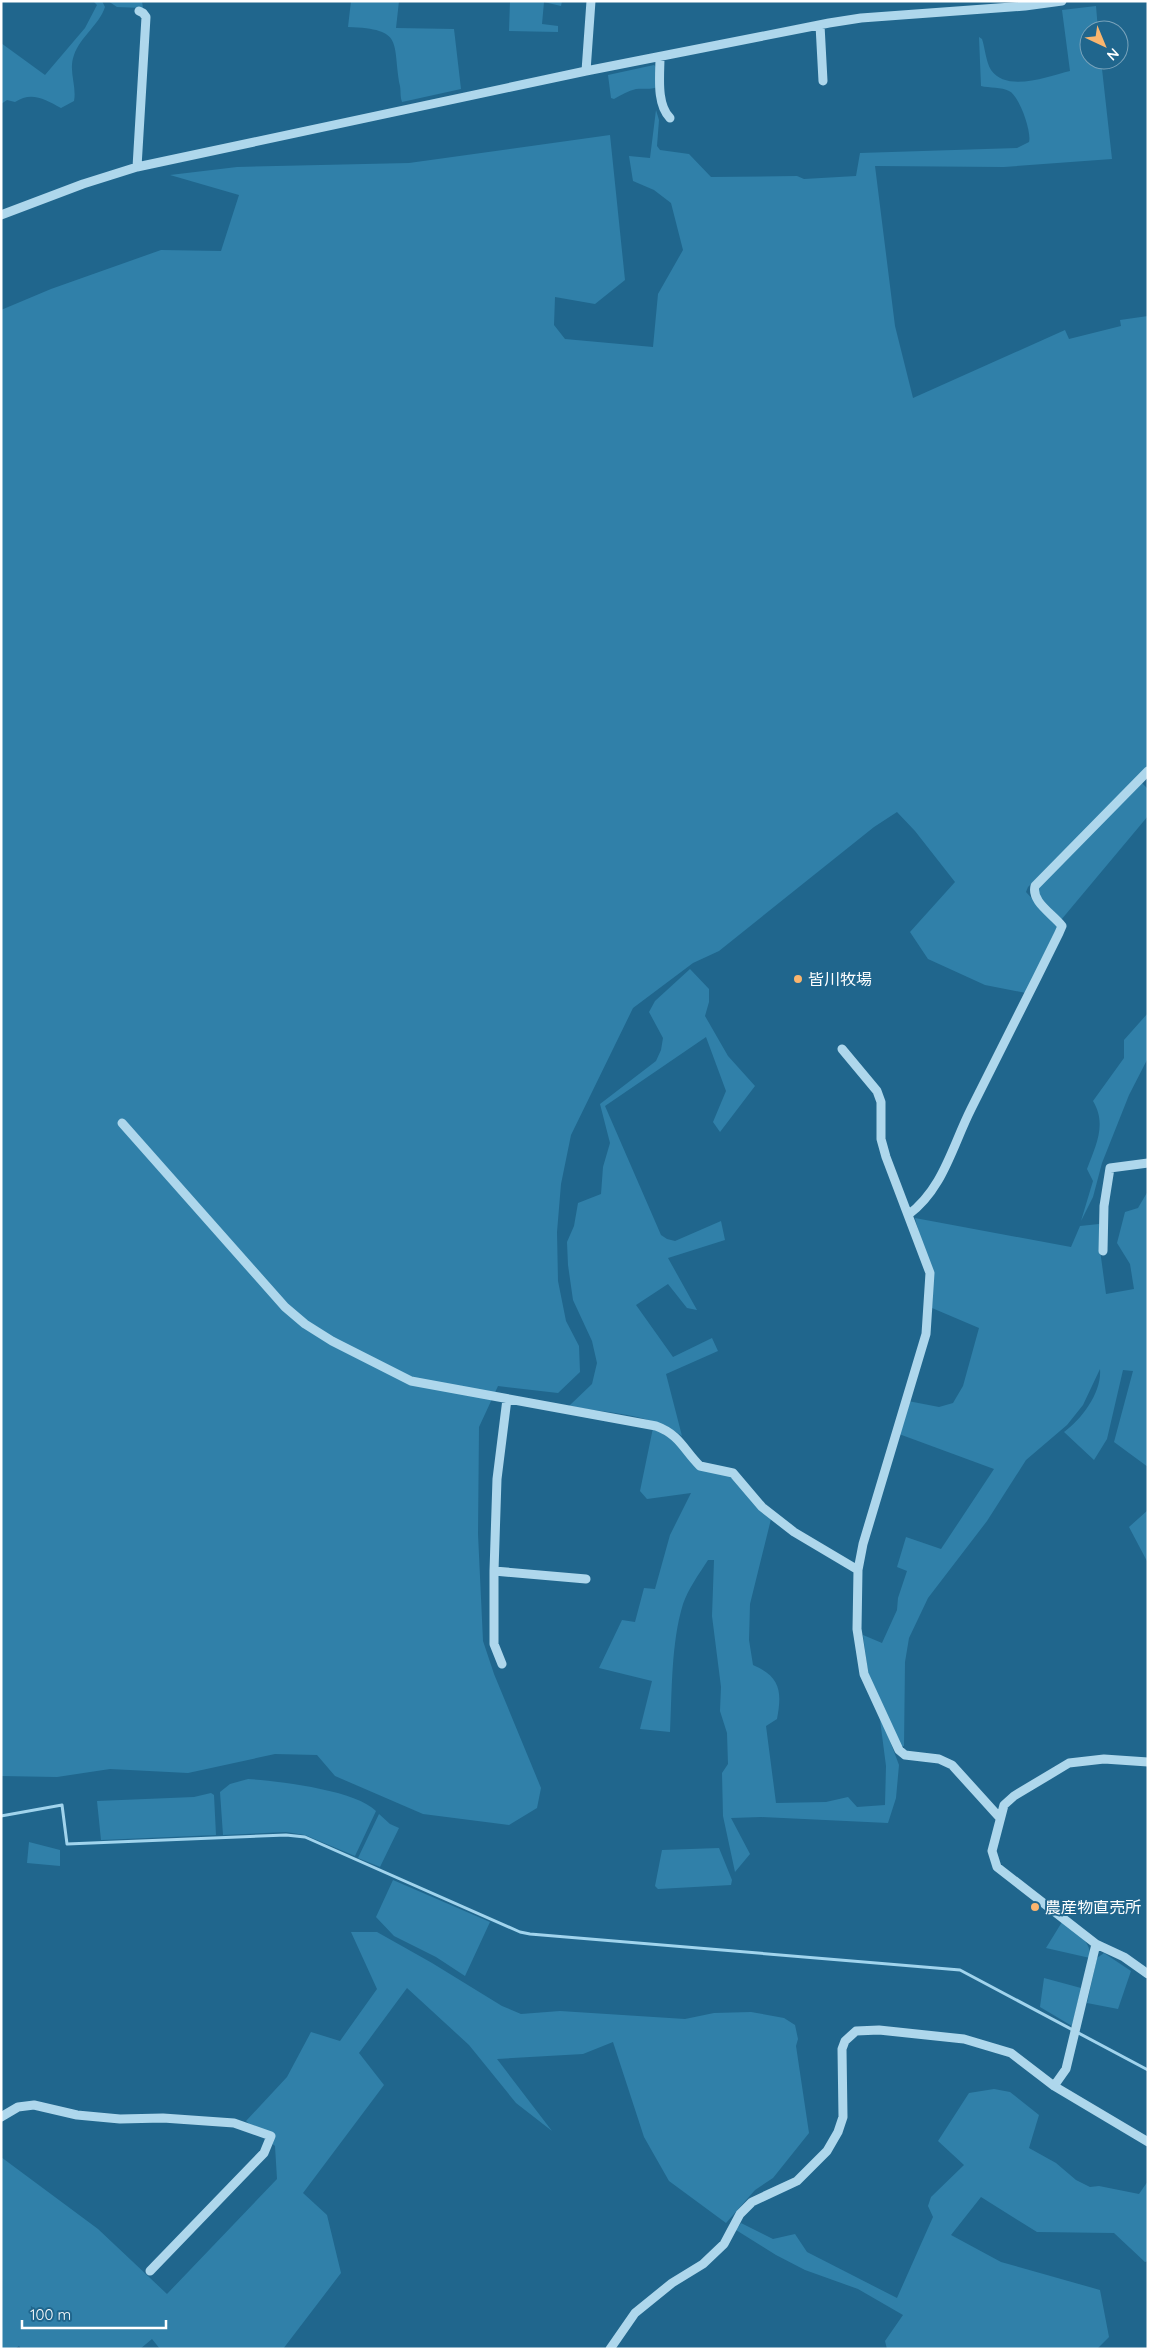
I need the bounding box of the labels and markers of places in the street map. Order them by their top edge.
place label: 皆川牧場 [808,969,872,989]
marker: 皆川牧場 [792,973,804,985]
place label: 農産物直売所 [1045,1897,1141,1917]
marker: 農産物直売所 [1029,1901,1041,1913]

